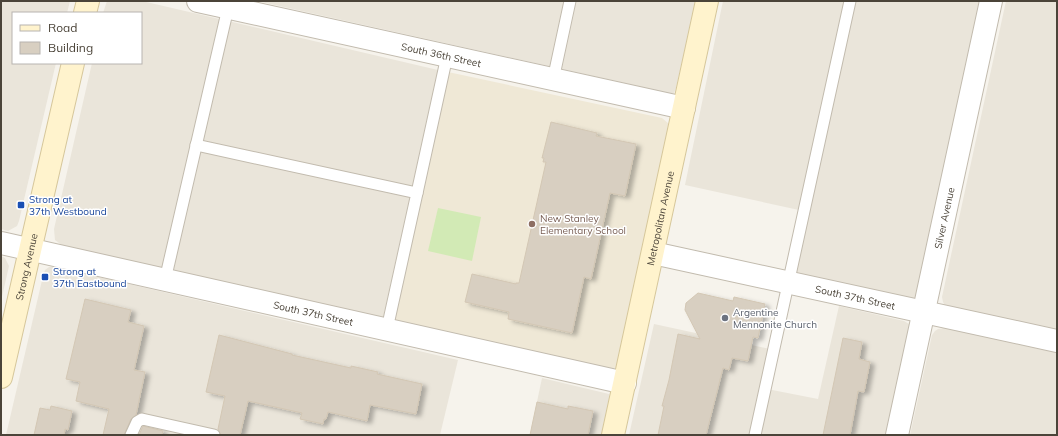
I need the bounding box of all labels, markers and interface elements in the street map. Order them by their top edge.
legend [12,12,142,64]
text: Road [48,20,77,35]
street label: South 36th Street [400,39,483,70]
text: Building [48,40,93,55]
street label: Metropolitan Avenue [643,170,677,266]
street label: Silver Avenue [931,186,957,250]
place label: Strong at 37th Westbound [29,193,107,218]
marker: Strong at 37th Westbound [16,200,26,210]
place label: New Stanley Elementary School [540,212,626,237]
marker: New Stanley Elementary School [527,219,537,229]
street label: Strong Avenue [12,232,40,302]
place label: Strong at 37th Eastbound [53,265,127,290]
marker: Strong at 37th Eastbound [40,272,50,282]
street label: South 37th Street [814,282,897,312]
street label: South 37th Street [272,298,355,328]
place label: Argentine Mennonite Church [733,306,817,331]
marker: Argentine Mennonite Church [720,313,730,323]

